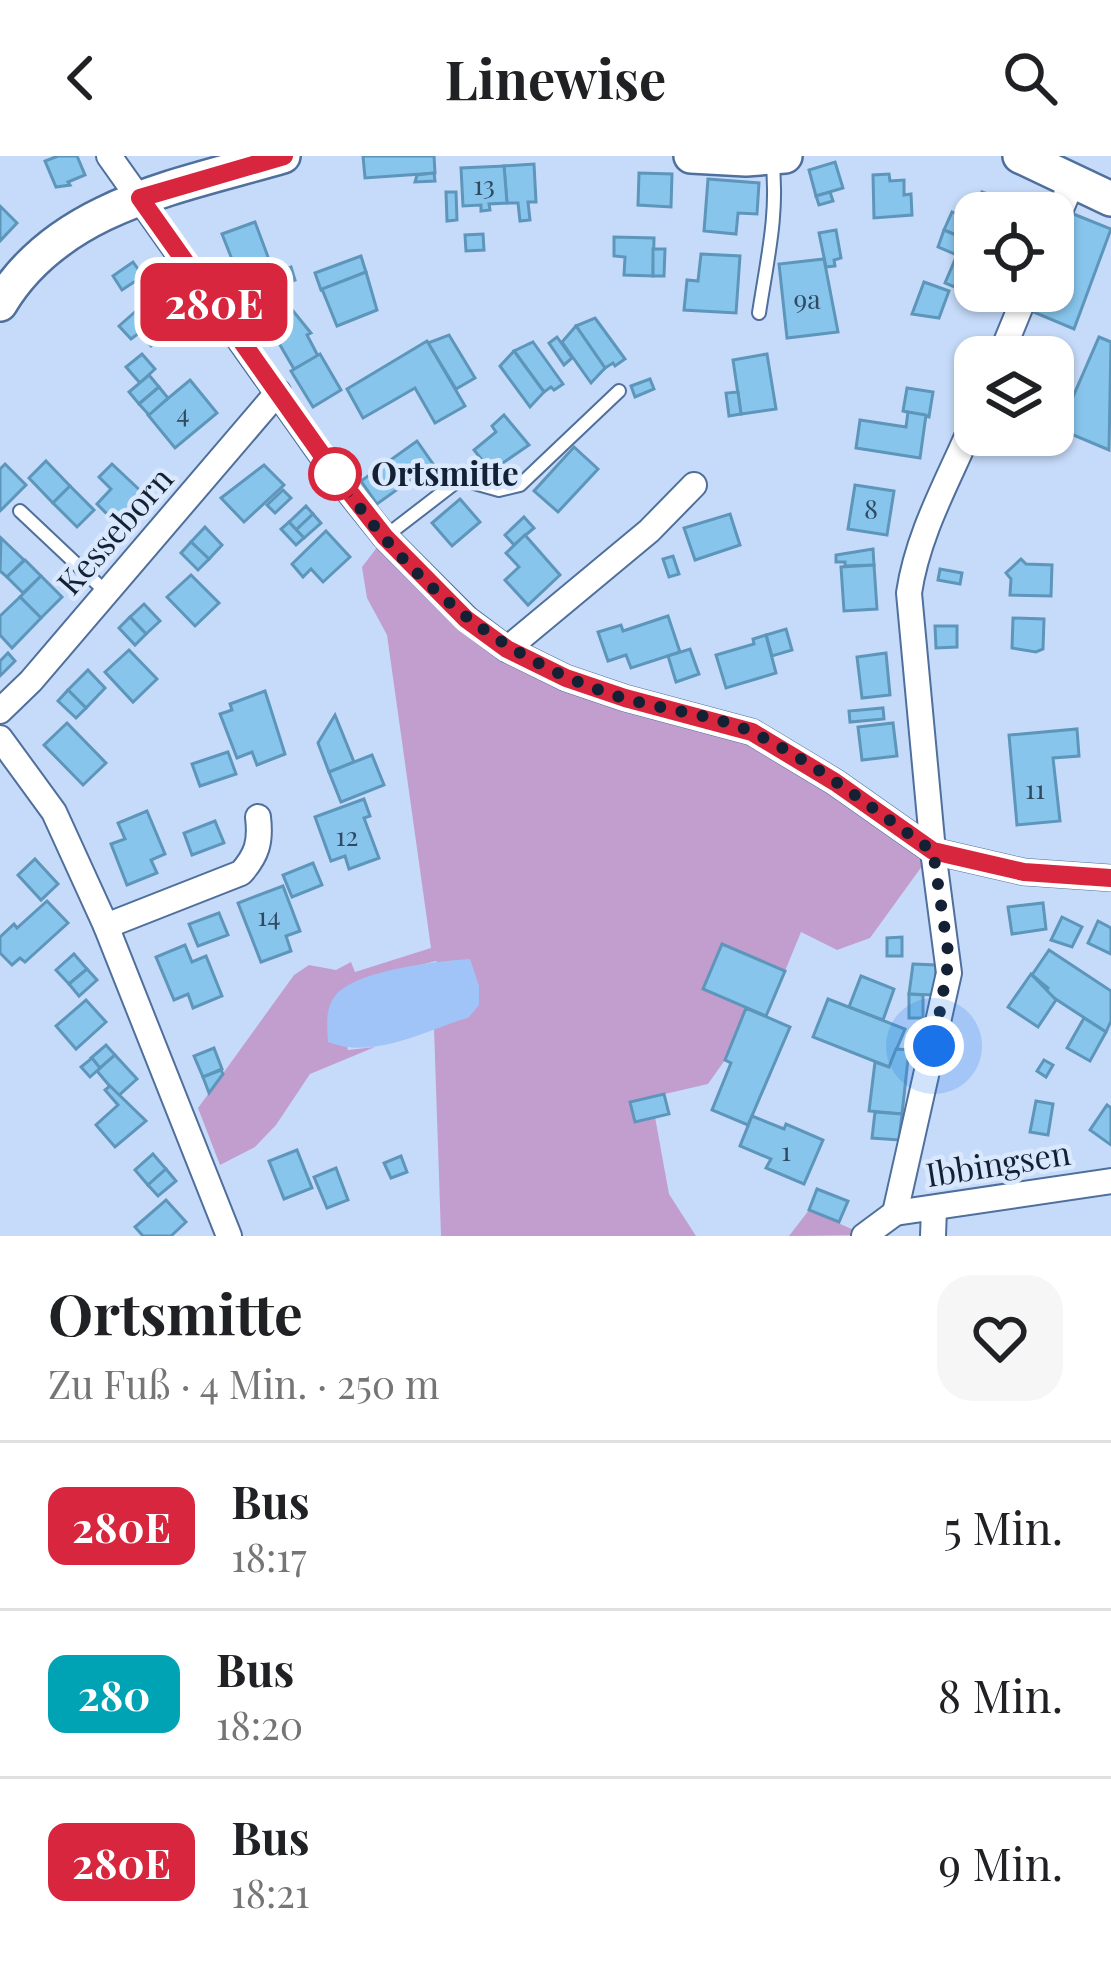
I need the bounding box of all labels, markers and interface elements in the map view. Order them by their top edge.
text: Linewise [445,42,666,114]
icon: back [48,45,114,111]
icon: search [997,45,1063,111]
house number: 13 [473,166,495,202]
map controls [954,192,1074,456]
button: locate [954,192,1074,312]
line badge: 280E [130,263,298,341]
text: 280E [164,274,264,330]
house number: 9a [793,280,821,316]
button: layers [954,336,1074,456]
house number: 4 [176,394,190,430]
marker: Ortsmitte [310,449,360,499]
place label: Ortsmitte [371,450,519,494]
street label: Kesseborn [46,456,181,603]
house number: 8 [864,490,878,526]
house number: 11 [1025,770,1045,806]
house number: 12 [336,817,358,853]
house number: 14 [257,897,281,933]
your location [904,1016,964,1076]
street label: Ibbingsen [922,1129,1073,1195]
house number: 1 [781,1132,791,1168]
text: Ortsmitte [48,1274,303,1350]
button: heart [937,1275,1063,1401]
text: Zu Fuß · 4 Min. · 250 m [48,1357,440,1409]
text: Bus [231,1470,310,1530]
text: 5 Min. [943,1496,1063,1556]
text: 280E [72,1498,171,1554]
text: 18:17 [231,1530,307,1582]
text: Bus [216,1638,294,1698]
text: 8 Min. [938,1664,1063,1724]
text: 280 [78,1666,150,1722]
text: 18:20 [216,1698,303,1750]
text: Bus [231,1806,310,1866]
text: 9 Min. [938,1832,1063,1892]
text: 280E [72,1834,171,1890]
text: 18:21 [231,1866,309,1918]

